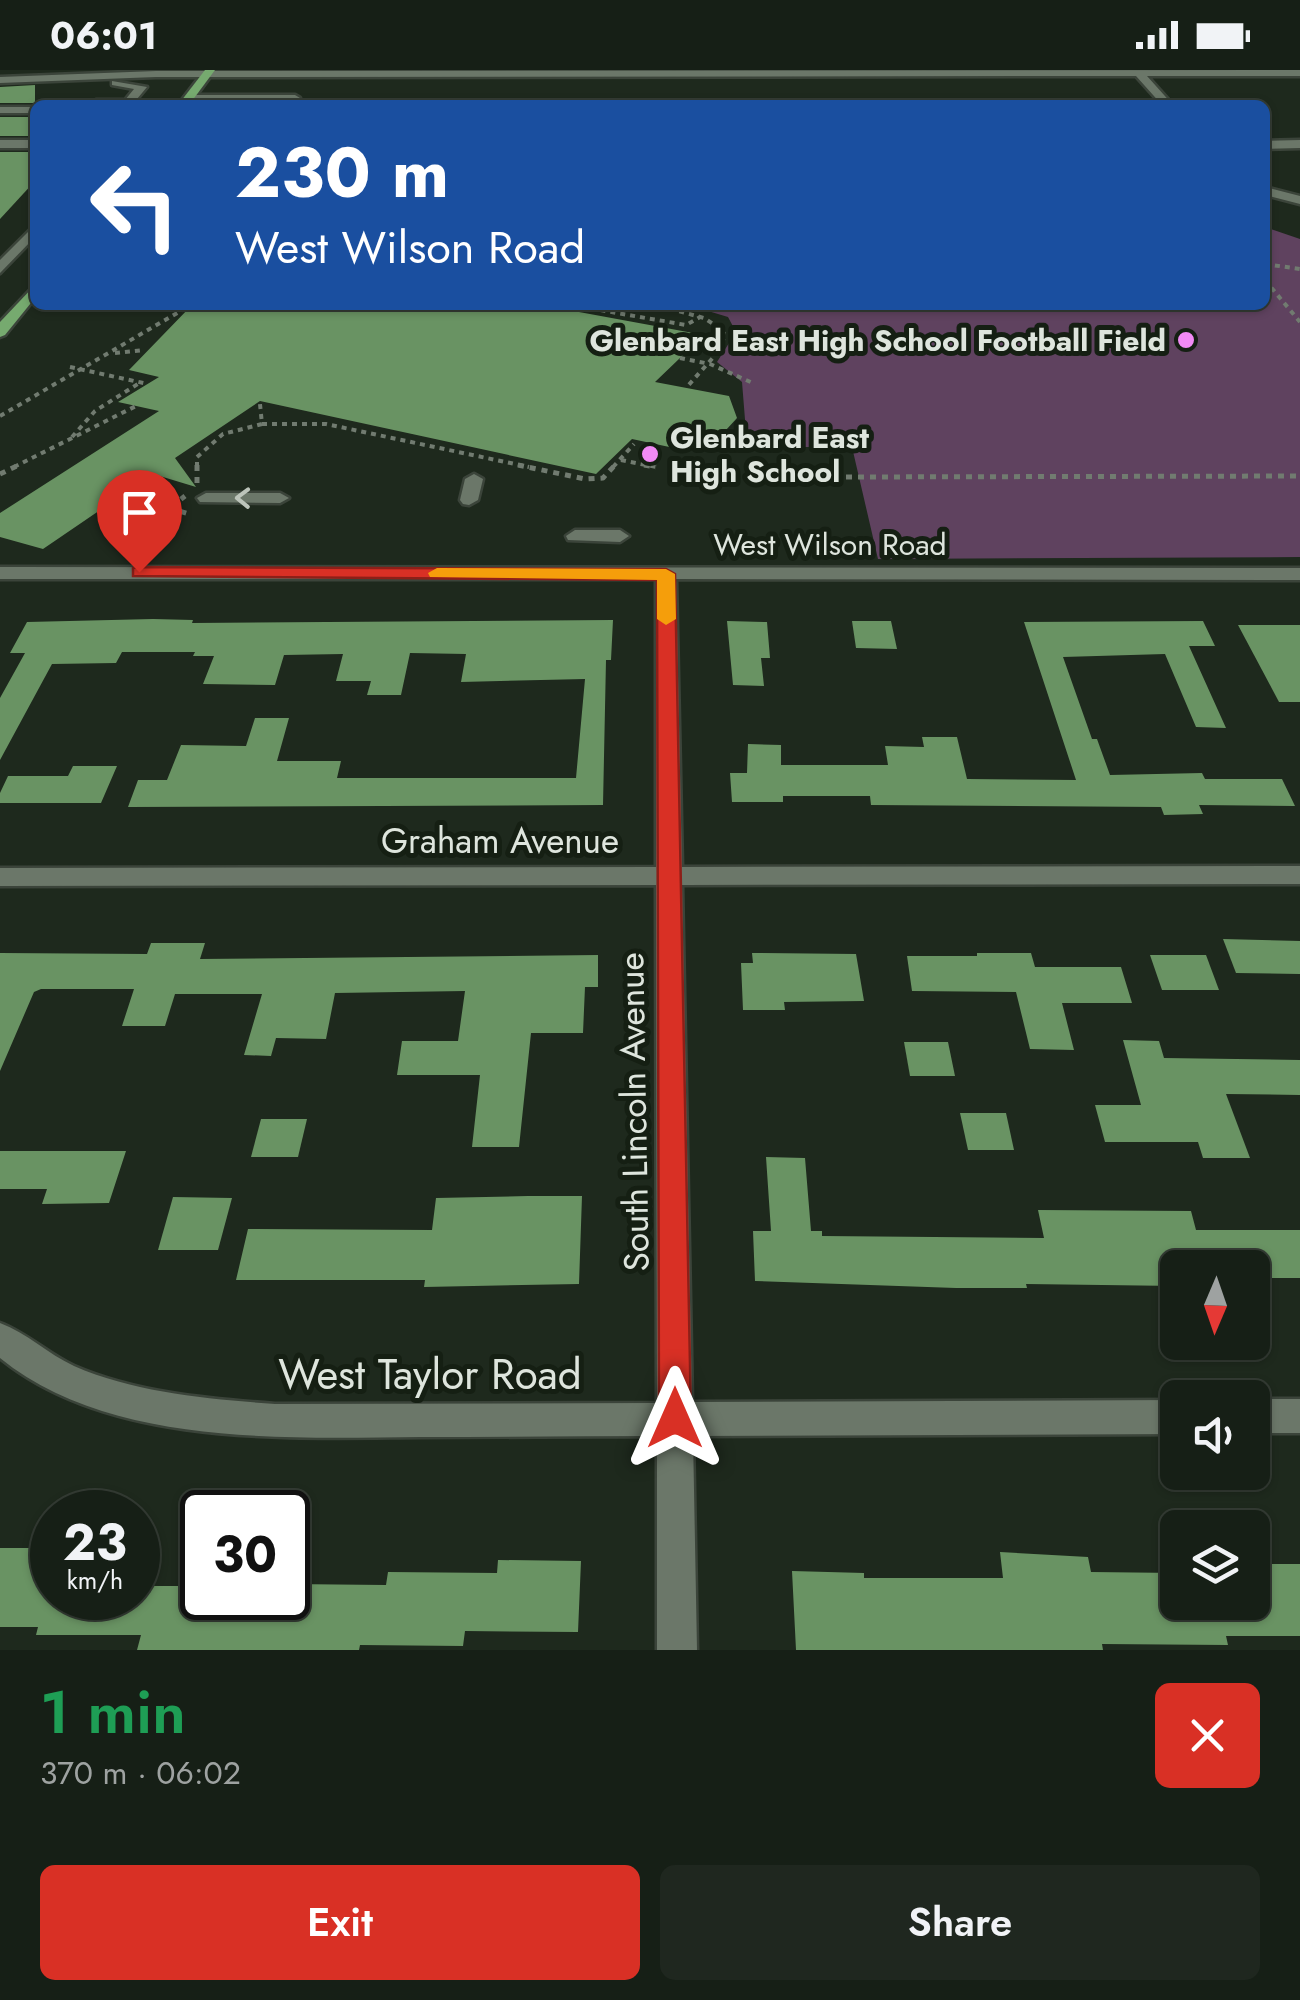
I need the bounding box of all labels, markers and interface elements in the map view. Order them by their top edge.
text: 06:01 [50,8,157,63]
text: 230 m [235,122,449,223]
icon: left [70,140,200,270]
text: West Wilson Road [235,215,585,280]
place label: Glenbard East High School Football Field [589,319,1166,362]
marker: Glenbard East High School Football Field [1175,329,1197,351]
place label: Glenbard East High School [670,416,869,493]
marker: Glenbard East High School [639,443,661,465]
pin [97,470,182,573]
icon: arrive [112,485,167,540]
one-way arrow [234,487,250,509]
street label: West Wilson Road [713,523,947,566]
street label: Graham Avenue [381,816,619,866]
street label: South Lincoln Avenue [606,952,662,1272]
north arrow [1160,1250,1270,1360]
map controls [1160,1250,1270,1620]
street label: West Taylor Road [278,1344,582,1405]
position arrow [623,1366,727,1470]
button: sound [1160,1380,1270,1490]
speed limit sign: 30 [180,1490,310,1620]
text: 23 [63,1506,127,1579]
button: layers [1160,1510,1270,1620]
text: km/h [67,1562,123,1598]
text: 1 min [40,1669,186,1756]
button: close [1155,1683,1260,1788]
text: 370 m · 06:02 [40,1750,241,1796]
button: Exit [40,1865,640,1980]
button: Share [660,1865,1260,1980]

